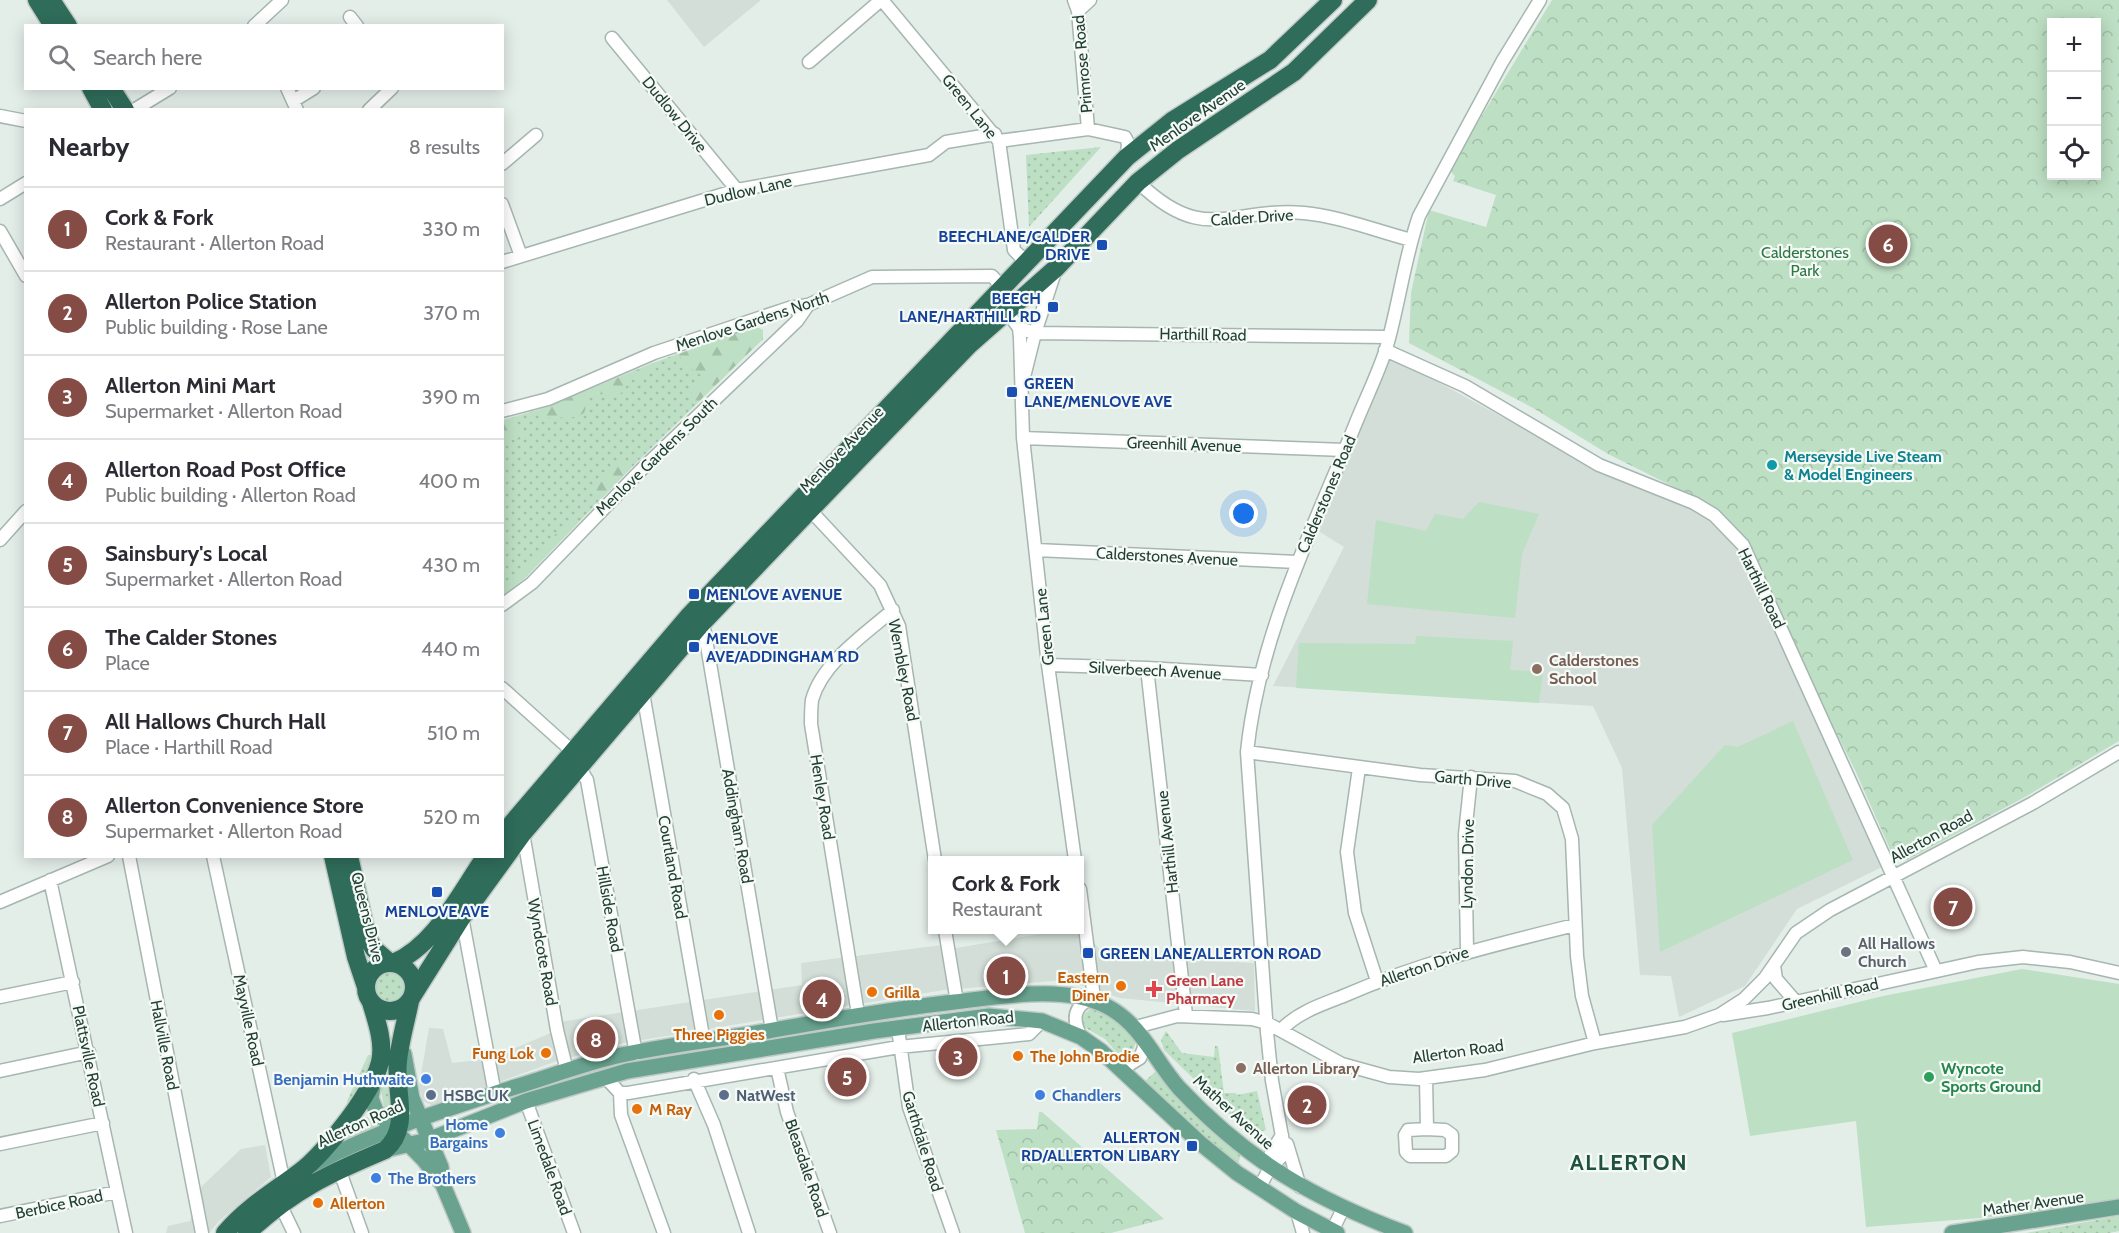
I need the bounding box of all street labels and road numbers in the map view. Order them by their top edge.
street label: Primrose Road [1069,14,1096,114]
street label: Green Lane [938,70,1001,142]
street label: Dudlow Drive [638,72,711,156]
street label: Menlove Avenue [1146,75,1249,155]
street label: Dudlow Lane [702,171,794,210]
street label: Calder Drive [1210,205,1294,230]
street label: Menlove Gardens North [673,288,831,355]
street label: Harthill Road [1159,324,1247,345]
street label: Menlove Gardens South [592,393,721,519]
street label: Menlove Avenue [795,402,887,496]
street label: Calderstones Road [1293,432,1360,556]
street label: Greenhill Avenue [1126,433,1242,456]
street label: Calderstones Avenue [1095,543,1238,570]
street label: Harthill Road [1734,545,1789,632]
street label: Green Lane [1031,588,1058,666]
street label: Wembley Road [884,617,923,723]
street label: Silverbeech Avenue [1088,658,1222,683]
street label: Henley Road [806,753,839,841]
street label: Addingham Road [718,767,757,885]
street label: Garth Drive [1434,767,1512,792]
street label: Harthill Avenue [1153,790,1182,894]
street label: Allerton Road [1886,806,1976,867]
street label: Courtland Road [654,814,691,920]
street label: Lyndon Drive [1457,819,1478,909]
street label: Hillside Road [593,864,626,954]
street label: Queens Drive [347,870,388,964]
street label: Wyndcote Road [524,897,561,1007]
street label: Allerton Drive [1377,942,1471,991]
street label: Mayville Road [229,972,268,1068]
street label: Greenhill Road [1780,974,1880,1015]
street label: Hallville Road [146,998,183,1092]
street label: Plattsville Road [69,1004,109,1108]
street label: Allerton Road [921,1007,1015,1036]
street label: Allerton Road [1411,1036,1505,1067]
street label: Mather Avenue [1189,1071,1278,1154]
street label: Garthdale Road [898,1088,947,1194]
street label: Allerton Road [314,1096,406,1151]
street label: Limedale Road [523,1117,576,1218]
street label: Bleasdale Road [781,1117,832,1220]
street label: Berbice Road [14,1186,104,1223]
street label: Mather Avenue [1981,1187,2085,1220]

